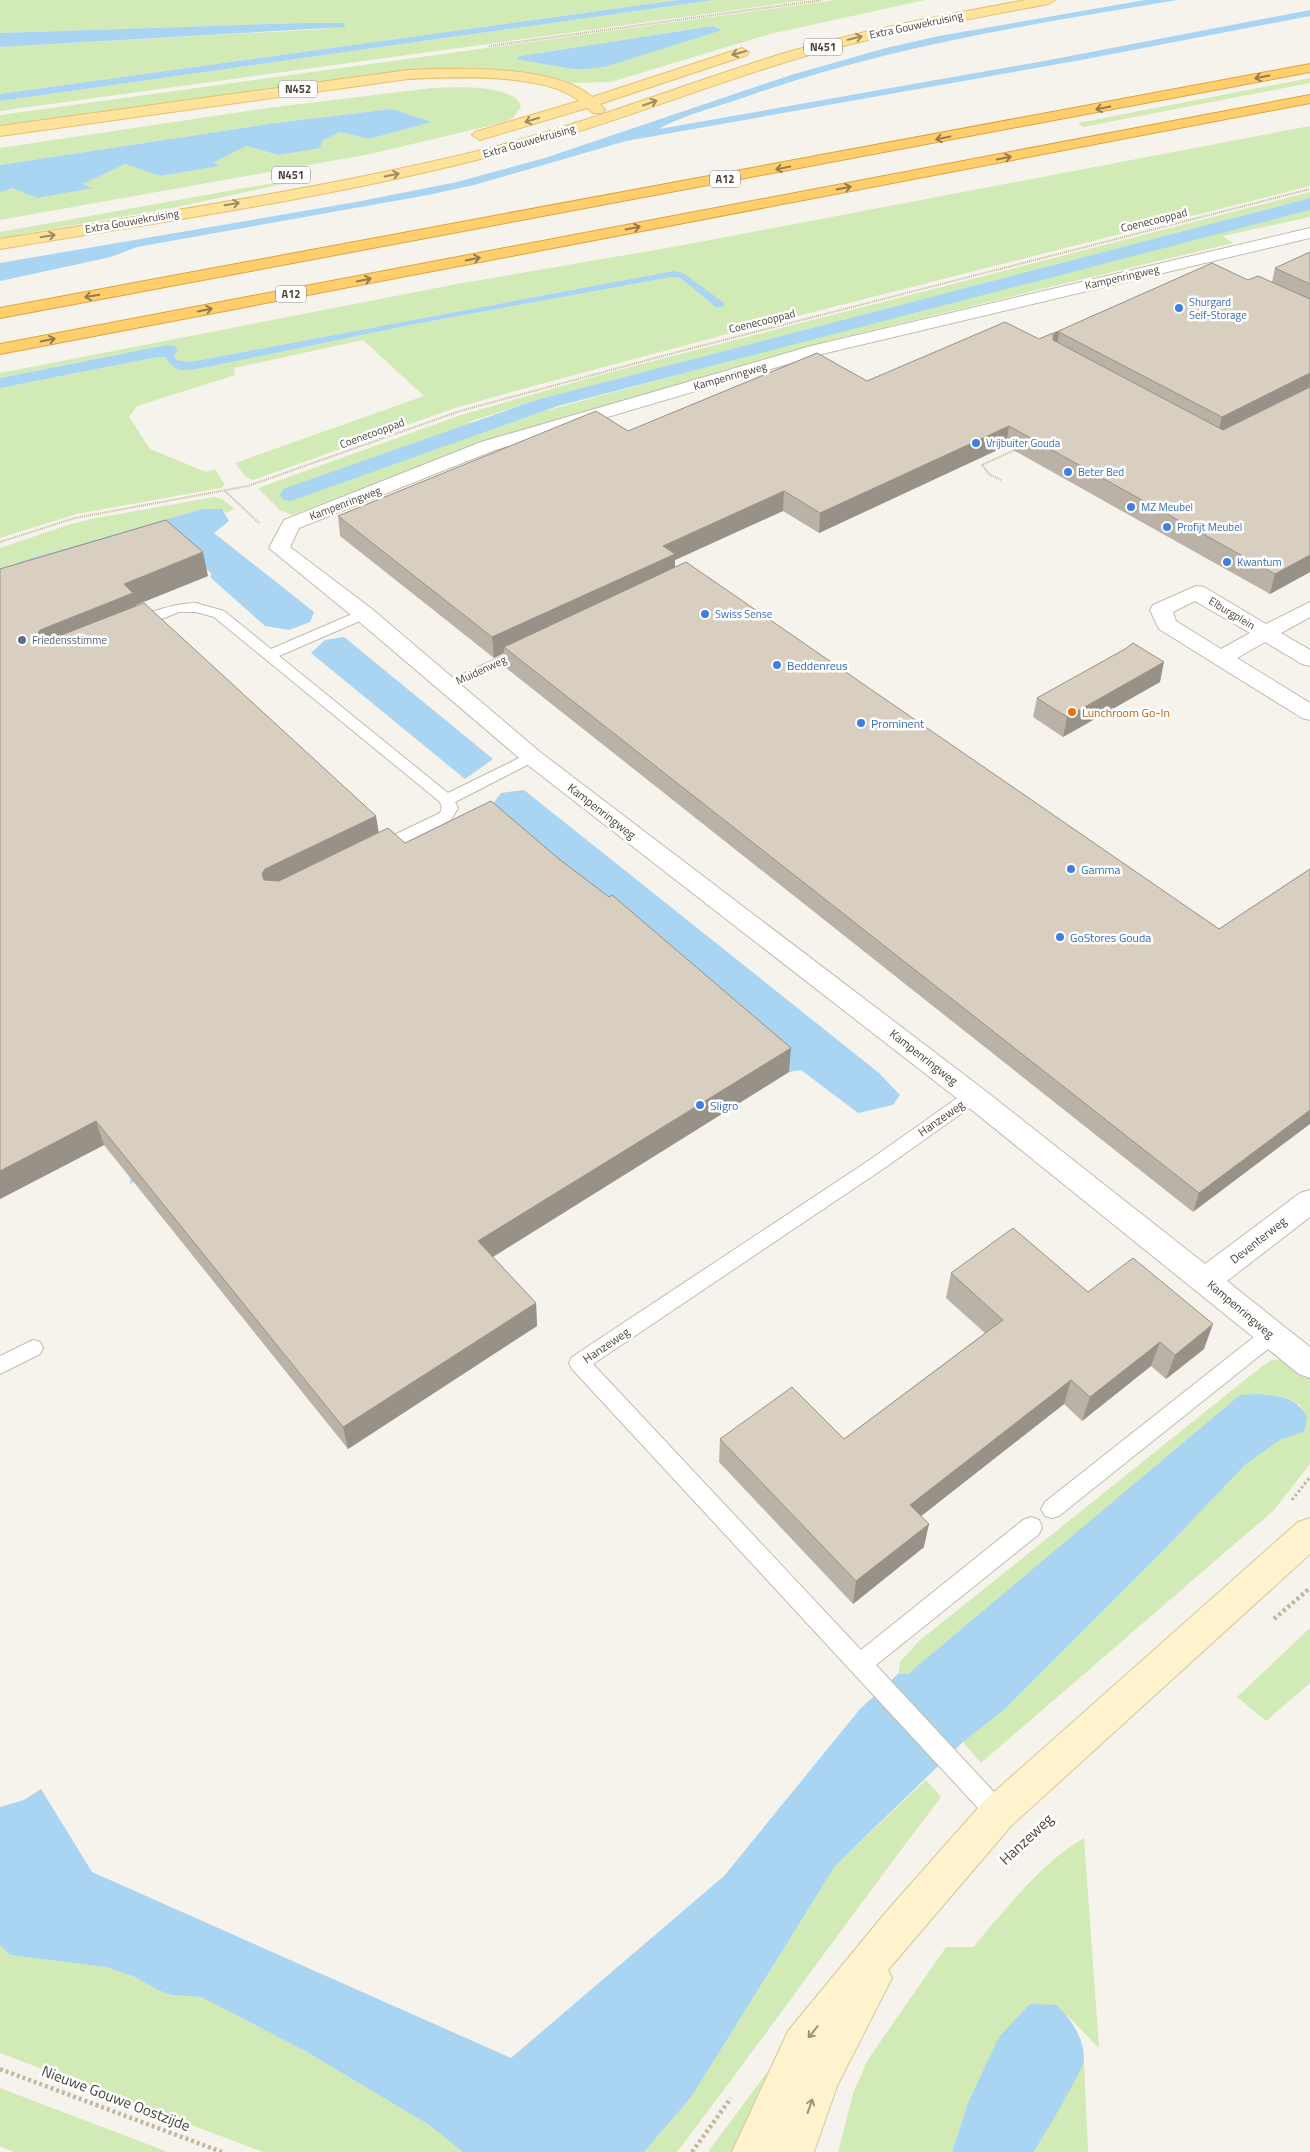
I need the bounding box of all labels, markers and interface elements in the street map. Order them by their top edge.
street label: Extra Gouwekruising [868,7,965,43]
one-way arrow [847,33,863,42]
road number: N451 [804,38,842,56]
one-way arrow [731,48,747,58]
one-way arrow [1255,73,1271,82]
road number: N452 [279,80,317,98]
one-way arrow [642,97,658,107]
one-way arrow [1095,104,1111,113]
one-way arrow [525,116,541,126]
street label: Extra Gouwekruising [481,120,577,162]
one-way arrow [935,134,951,143]
one-way arrow [995,152,1011,162]
one-way arrow [776,163,792,173]
road number: N451 [272,166,310,184]
one-way arrow [383,169,399,179]
road number: A12 [710,170,740,188]
one-way arrow [836,183,852,192]
one-way arrow [224,198,240,208]
street label: Coenecooppad [1119,204,1189,236]
street label: Extra Gouwekruising [84,205,181,237]
one-way arrow [625,223,641,233]
one-way arrow [40,230,56,240]
one-way arrow [465,254,481,263]
street label: Kampenringweg [1083,261,1161,293]
one-way arrow [356,274,372,284]
road number: A12 [276,286,306,302]
one-way arrow [84,292,100,302]
place label: Shurgard Self-Storage [1189,294,1247,323]
marker: Shurgard Self-Storage [1173,302,1185,314]
one-way arrow [196,305,212,315]
street label: Coenecooppad [727,305,797,337]
one-way arrow [39,335,55,345]
street label: Kampenringweg [691,358,769,394]
street label: Coenecooppad [337,414,407,452]
place label: Vrijbuiter Gouda [986,435,1061,451]
marker: Vrijbuiter Gouda [970,437,982,449]
place label: Beter Bed [1078,464,1124,480]
marker: Beter Bed [1062,466,1074,478]
street label: Kampenringweg [307,482,383,524]
place label: MZ Meubel [1141,499,1193,515]
marker: MZ Meubel [1125,501,1137,513]
place label: Profijt Meubel [1177,519,1242,535]
marker: Profijt Meubel [1161,521,1173,533]
place label: Kwantum [1237,554,1282,570]
marker: Kwantum [1221,556,1233,568]
street label: Elburgplein [1206,593,1258,633]
place label: Swiss Sense [715,606,773,622]
marker: Swiss Sense [699,608,711,620]
place label: Friedensstimme [32,632,107,648]
marker: Friedensstimme [16,634,28,646]
street label: Muidenweg [453,651,509,689]
place label: Beddenreus [787,656,848,675]
marker: Beddenreus [771,659,783,671]
place label: Lunchroom Go-In [1082,703,1170,722]
marker: Lunchroom Go-In [1066,706,1078,718]
place label: Prominent [871,714,925,733]
marker: Prominent [855,717,867,729]
street label: Kampenringweg [564,778,640,844]
place label: Gamma [1081,860,1120,879]
marker: Gamma [1065,863,1077,875]
place label: GoStores Gouda [1070,928,1151,947]
marker: GoStores Gouda [1054,931,1066,943]
street label: Kampenringweg [886,1024,962,1090]
street label: Hanzeweg [914,1095,968,1141]
place label: Sligro [710,1096,738,1115]
marker: Sligro [694,1099,706,1111]
street label: Deventerweg [1226,1212,1290,1268]
street label: Kampenringweg [1203,1275,1279,1343]
street label: Hanzeweg [579,1322,633,1368]
street label: Hanzeweg [994,1808,1058,1870]
one-way arrow [808,2025,819,2038]
street label: Nieuwe Gouwe Oostzijde [38,2059,194,2137]
one-way arrow [805,2098,815,2114]

